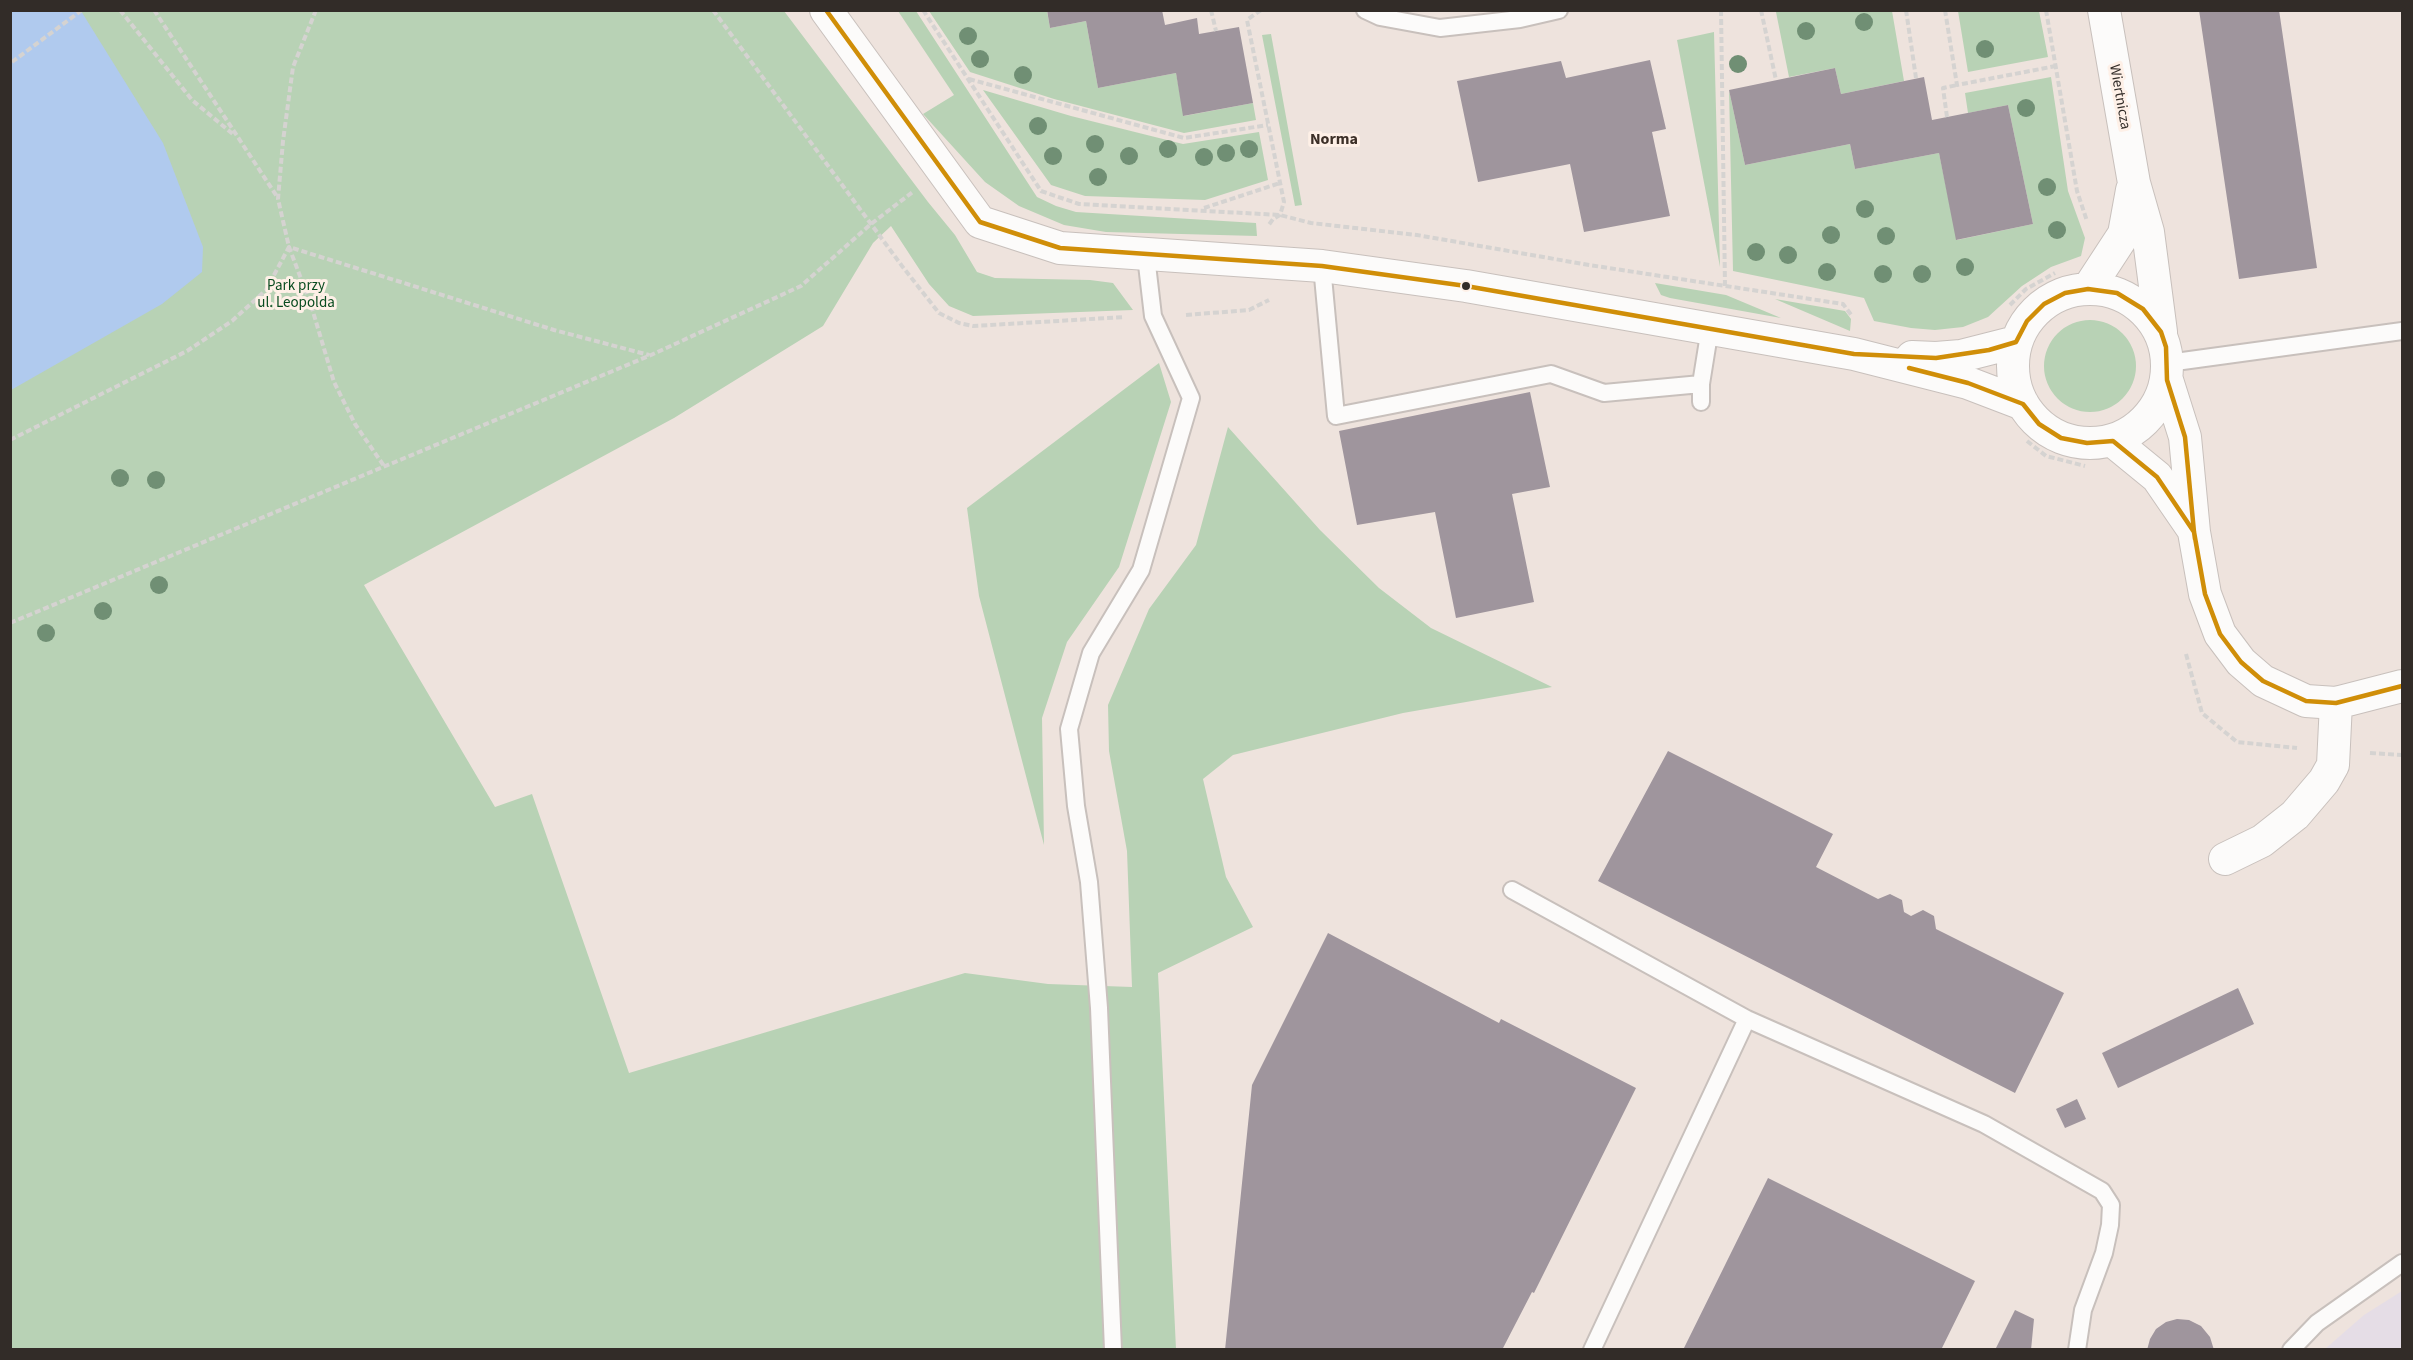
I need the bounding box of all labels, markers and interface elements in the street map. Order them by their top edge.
street label: Wiertnicza [2104,63,2134,131]
district label: Norma [1310,130,1358,150]
park label: Park przy ul. Leopolda [257,278,335,313]
unlabelled marker [1460,280,1472,292]

